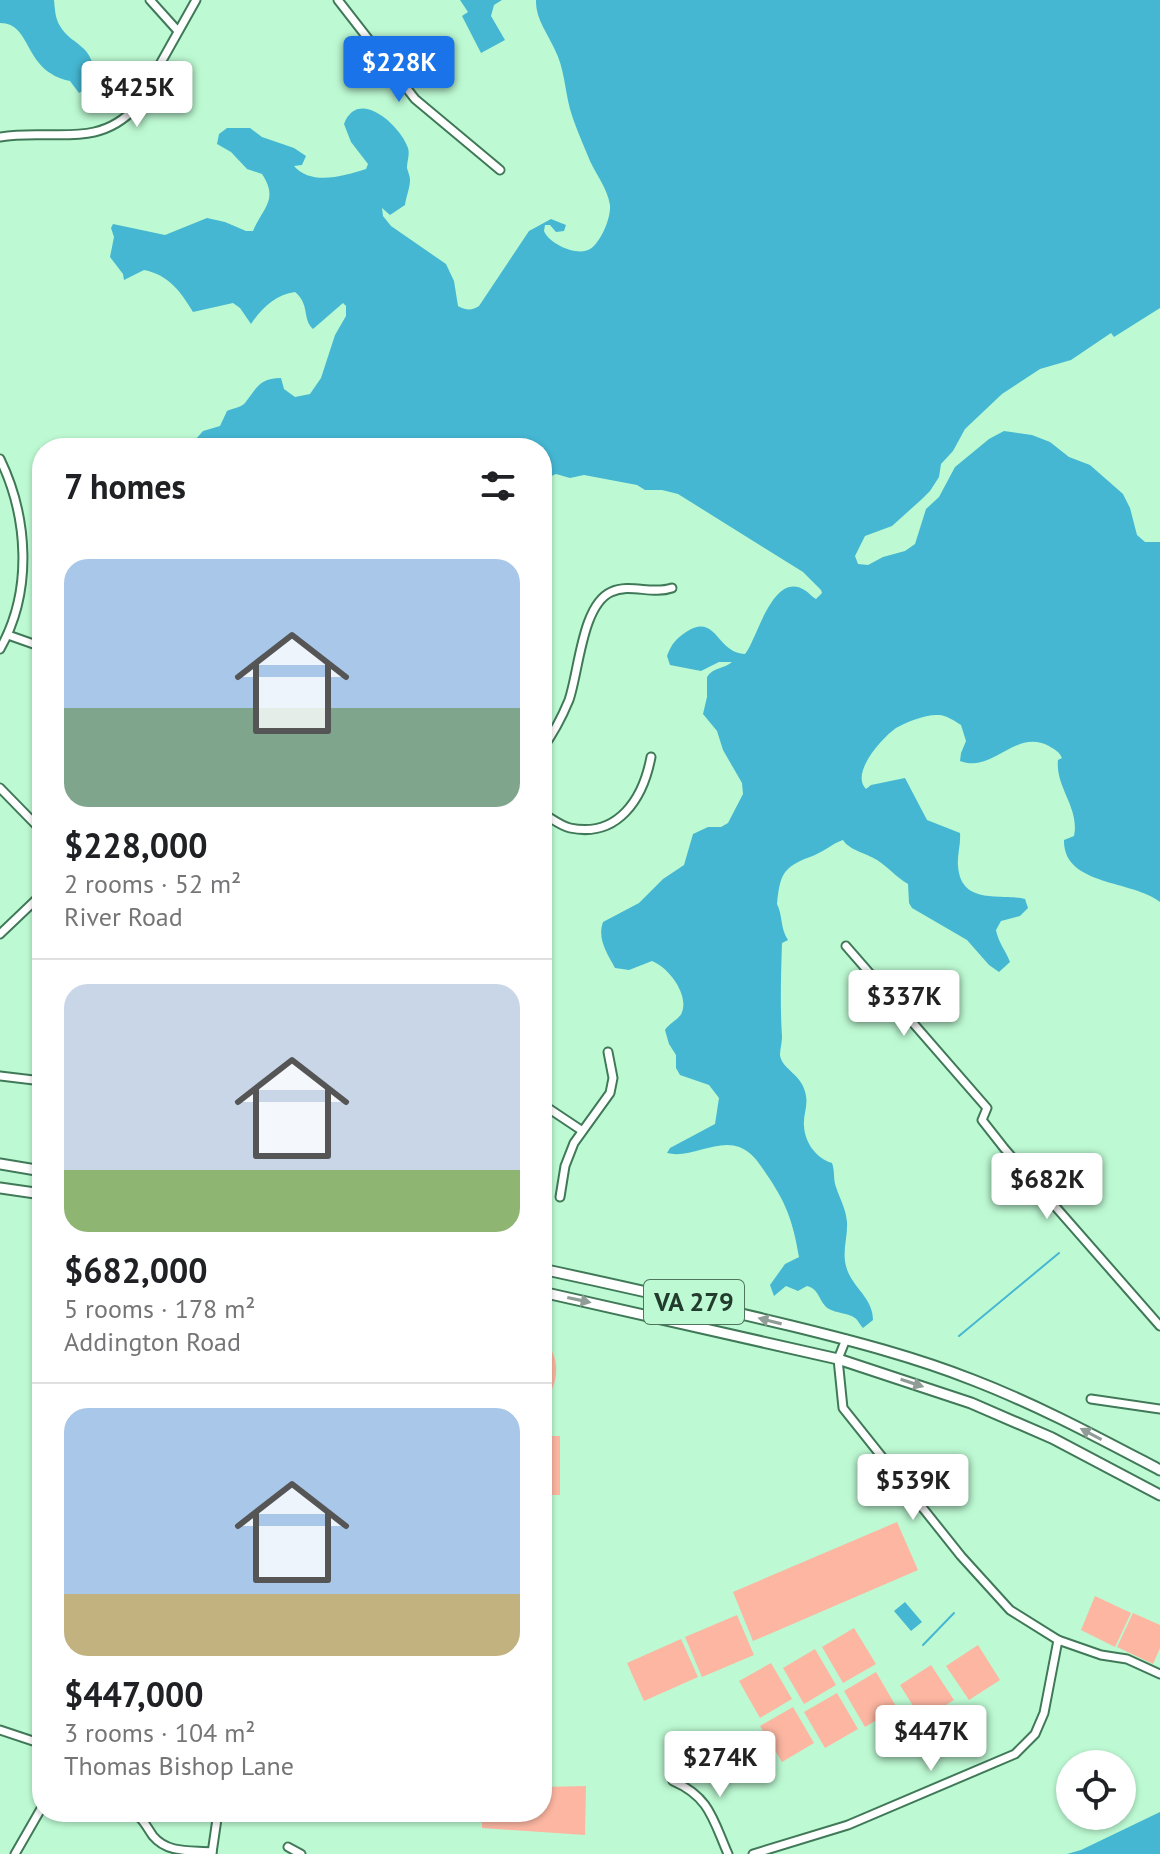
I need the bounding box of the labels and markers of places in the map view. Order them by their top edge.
pin: $228K [343,36,455,104]
pin: $425K [81,61,193,129]
pin: $337K [848,970,960,1038]
pin: $682K [991,1153,1103,1221]
pin: $539K [857,1454,969,1522]
pin: $447K [875,1705,987,1773]
pin: $274K [664,1731,776,1799]

